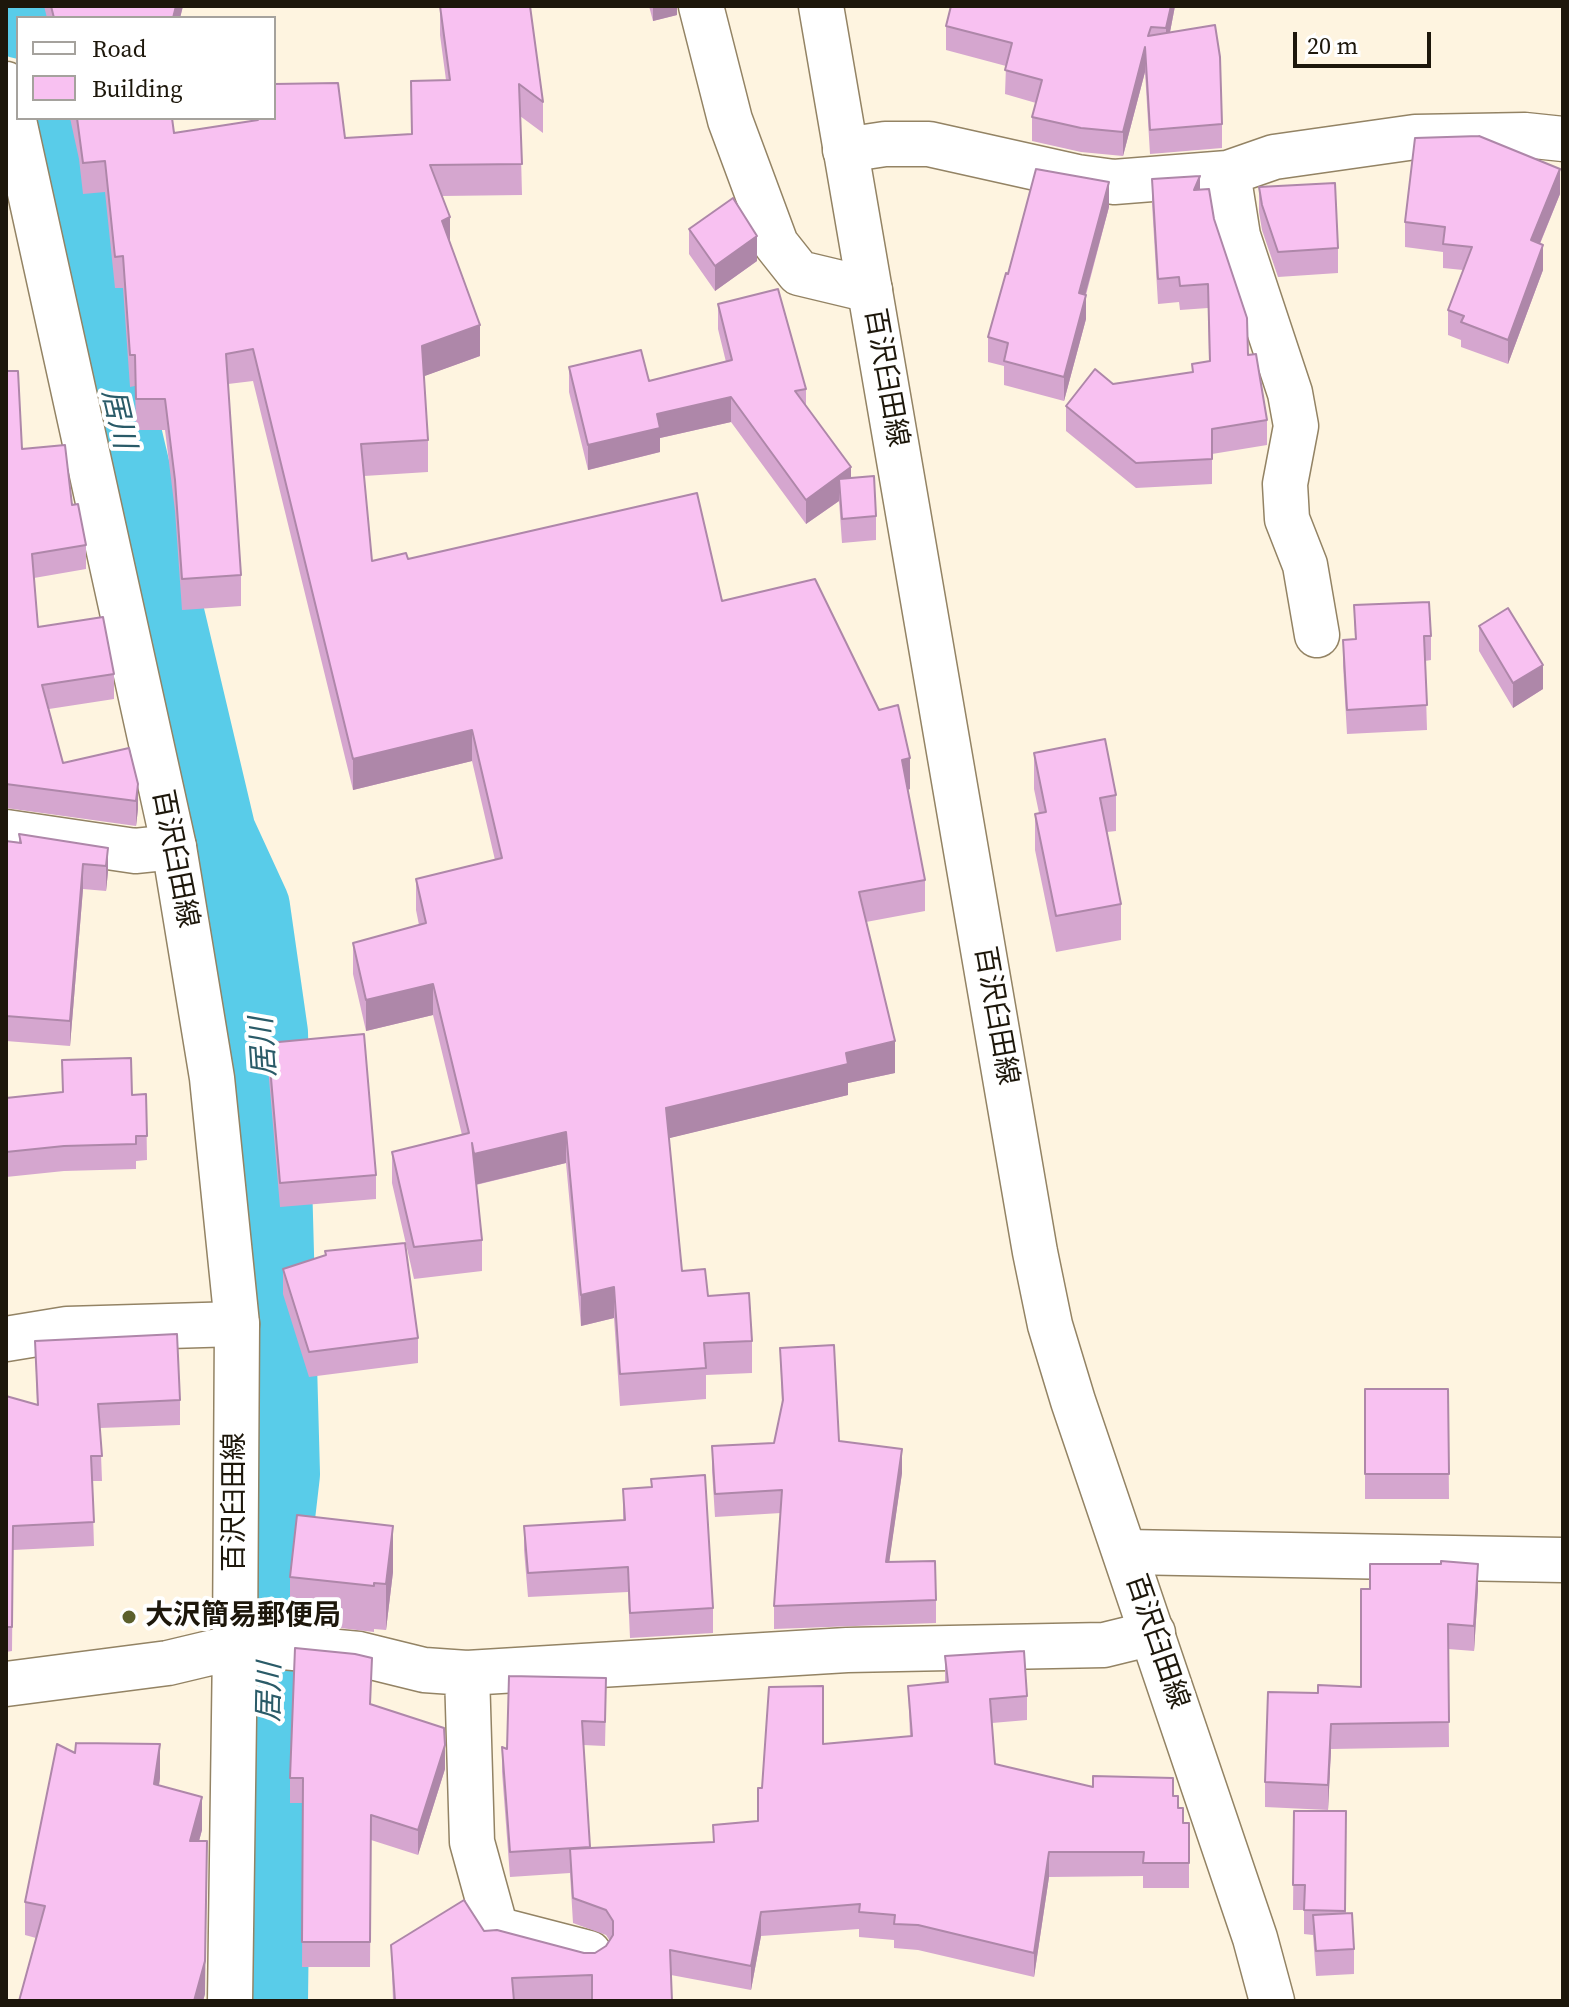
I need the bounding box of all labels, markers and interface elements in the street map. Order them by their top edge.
legend [16,16,276,120]
scale bar [1297,16,1435,66]
text: 20 m [1307,29,1358,62]
text: Road [92,32,146,65]
text: Building [92,72,183,105]
street label: 百沢臼田線 [856,306,914,450]
water label: 居川 [93,386,141,452]
street label: 百沢臼田線 [144,787,204,931]
street label: 百沢臼田線 [966,944,1024,1088]
water label: 居川 [245,1016,285,1078]
street label: 百沢臼田線 [219,1432,253,1572]
street label: 百沢臼田線 [1117,1570,1195,1714]
place label: 大沢簡易郵便局 [145,1600,341,1634]
marker: 大沢簡易郵便局 [120,1608,138,1626]
water label: 居川 [252,1662,290,1722]

